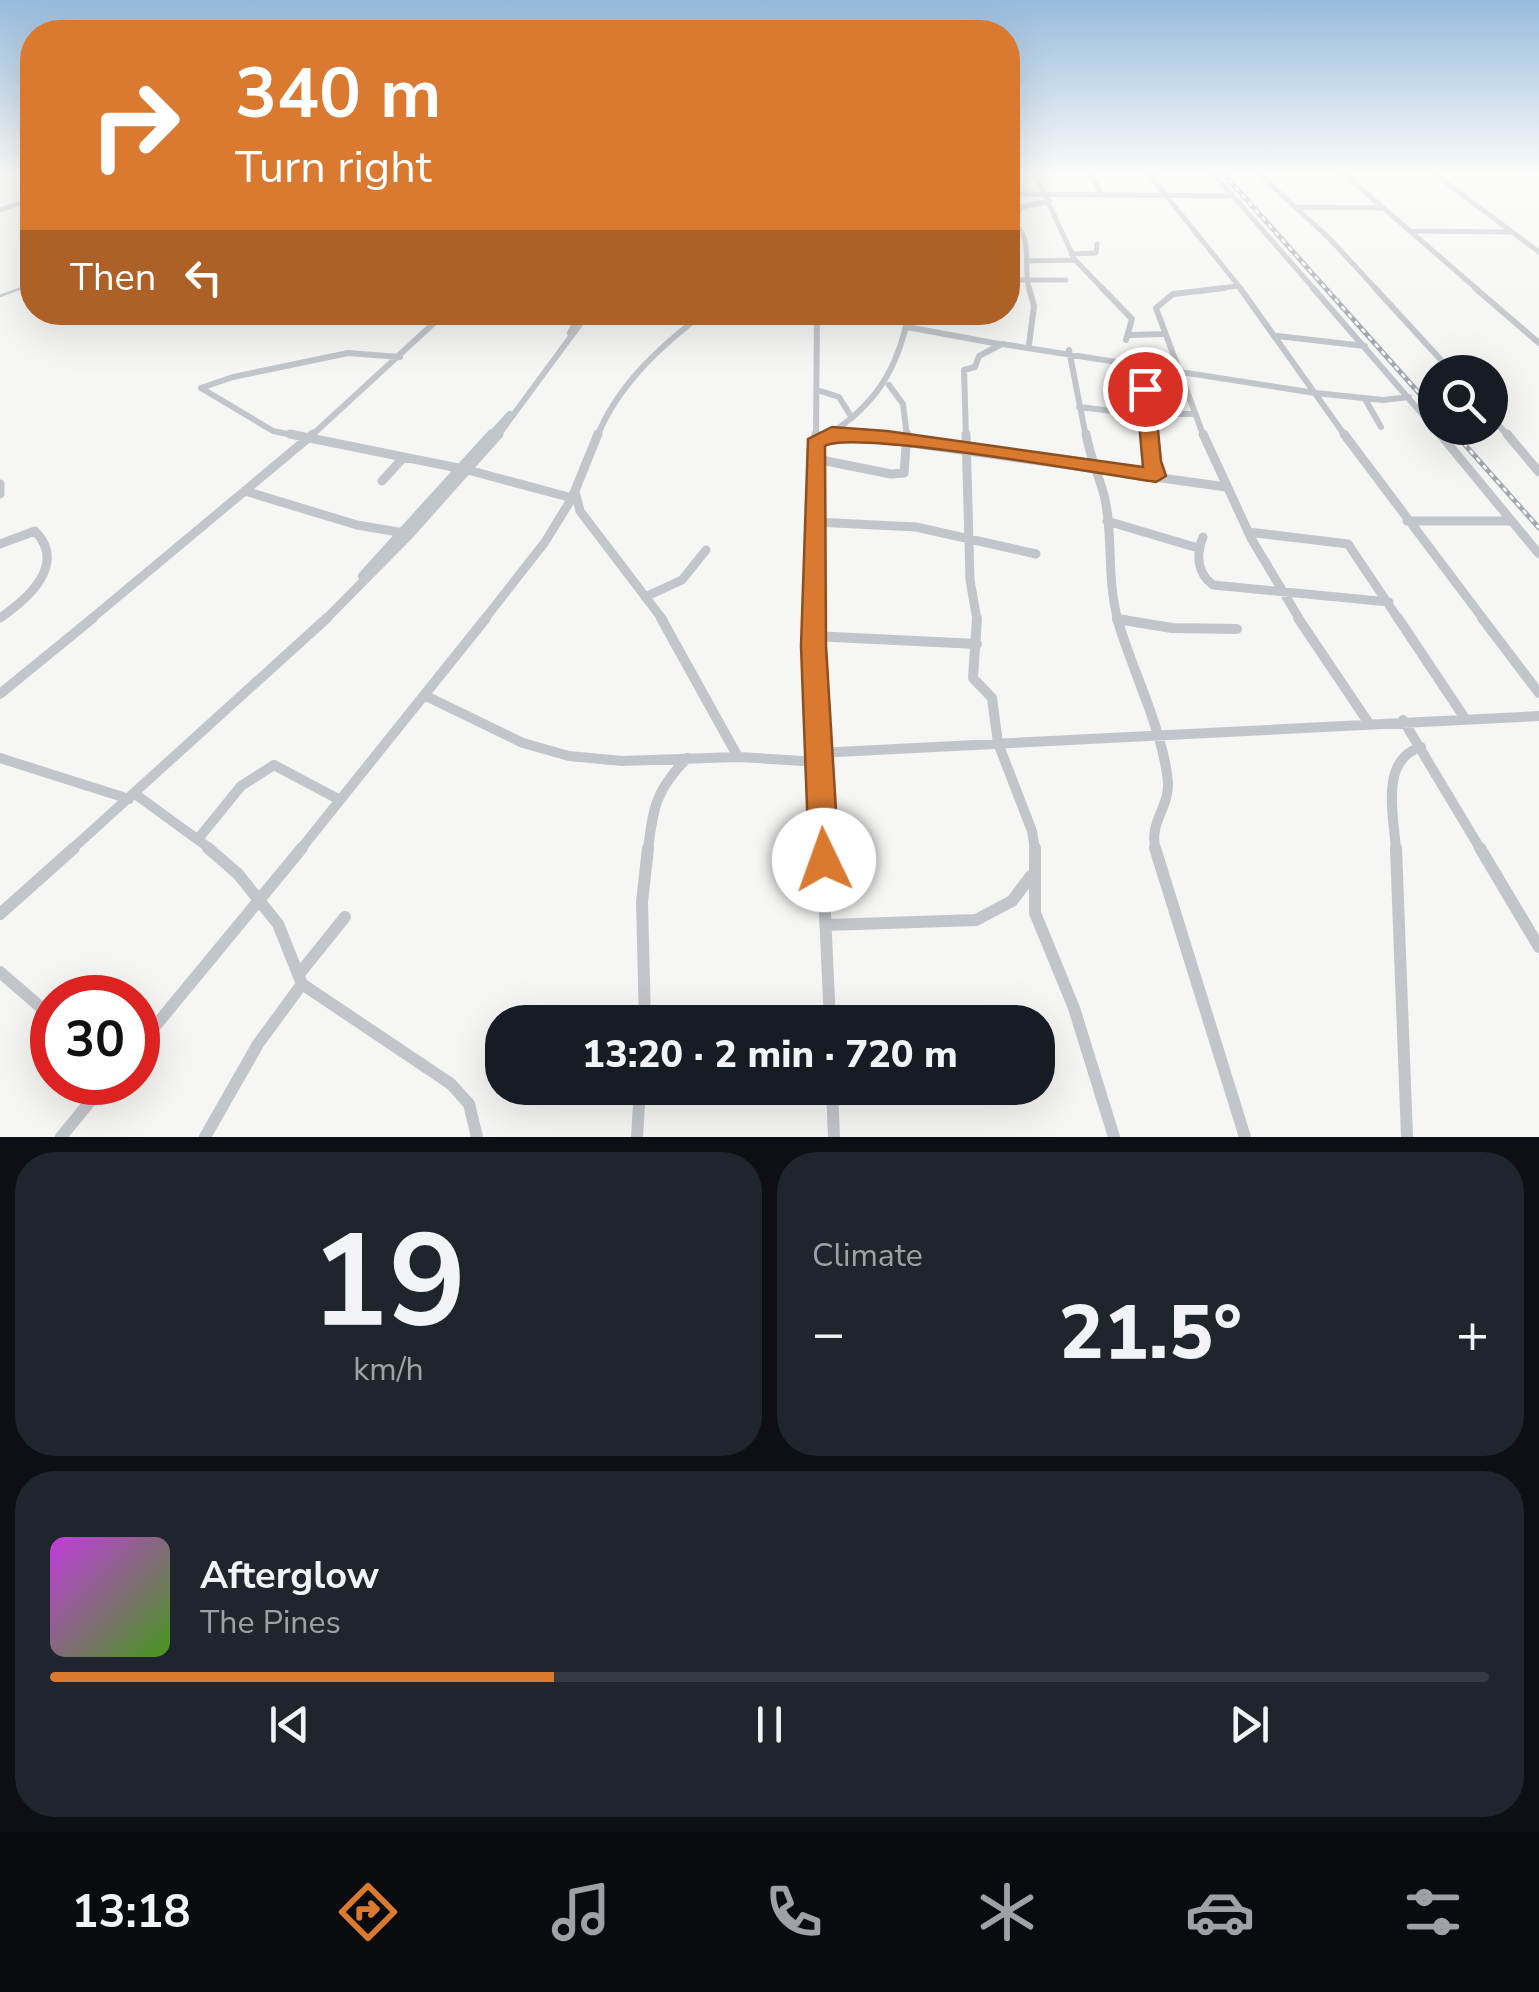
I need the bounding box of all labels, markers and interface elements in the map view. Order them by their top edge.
text: 340 m [235,46,441,142]
icon: right [70,60,200,190]
text: Turn right [235,137,432,198]
icon: left [176,250,231,305]
text: Then [70,252,156,303]
pin [1103,347,1188,432]
map controls [1418,355,1508,445]
button: search [1418,355,1508,445]
icon: arrive [1118,362,1173,417]
position arrow [772,808,876,912]
speed limit sign: 30 [30,975,160,1105]
text: 13:20 · 2 min · 720 m [582,1029,958,1080]
text: 19 [310,1194,467,1371]
text: Climate [812,1234,923,1277]
text: 21.5° [1059,1282,1242,1384]
text: − [812,1296,845,1371]
text: + [1456,1296,1489,1371]
text: km/h [353,1348,424,1391]
text: Afterglow [200,1550,379,1601]
text: The Pines [200,1601,341,1644]
icon: previous [262,1697,317,1752]
icon: pause [742,1697,797,1752]
icon: next [1222,1697,1277,1752]
icon: directions [333,1877,403,1947]
icon: music [546,1877,616,1947]
icon: phone [759,1877,829,1947]
icon: climate [972,1877,1042,1947]
icon: car [1185,1877,1255,1947]
icon: filters [1398,1877,1468,1947]
text: 13:18 [71,1882,191,1943]

